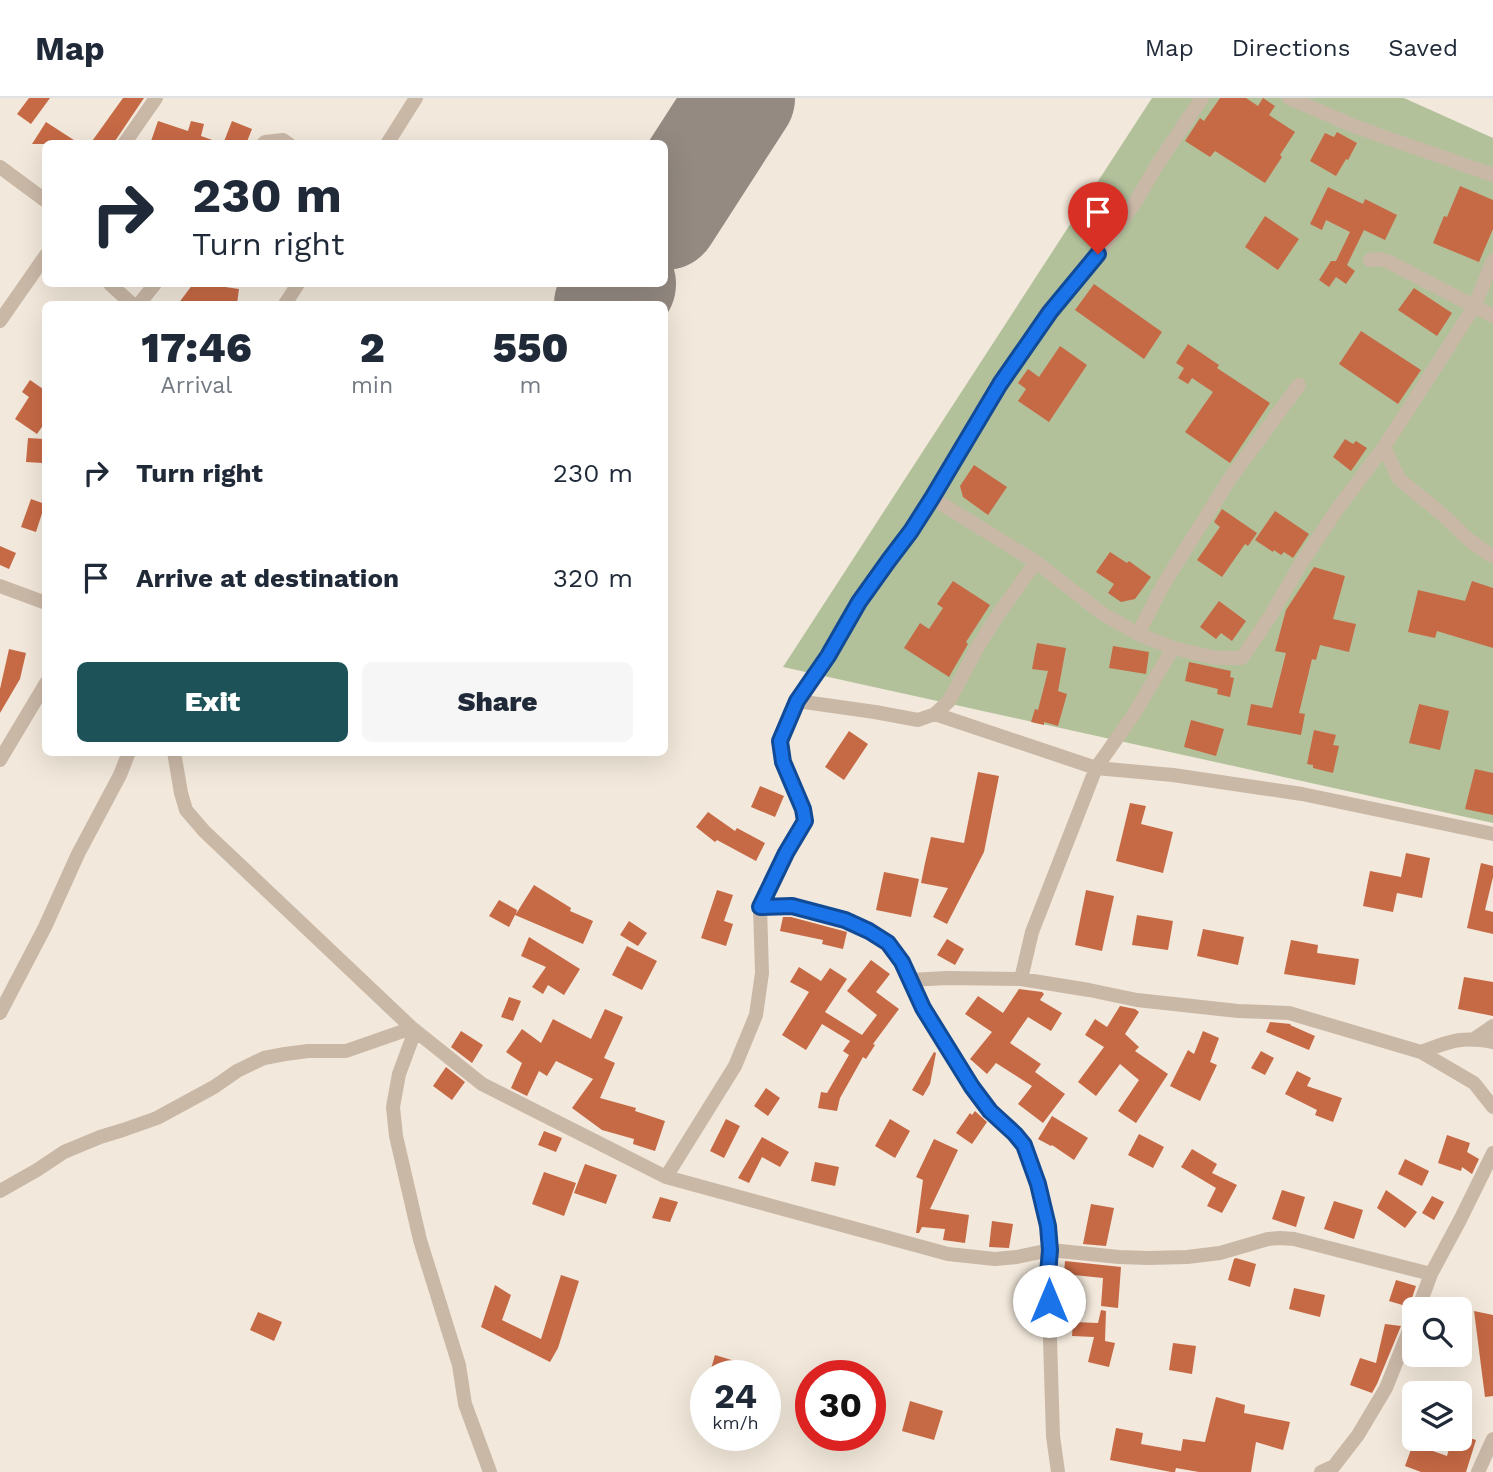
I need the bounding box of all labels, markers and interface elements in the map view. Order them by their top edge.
text: Map [35,29,105,68]
text: Map [1145,34,1194,62]
text: Directions [1232,34,1350,62]
text: Saved [1388,34,1458,62]
text: 230 m [192,166,342,224]
icon: right [77,168,168,259]
pin [1068,182,1128,254]
icon: arrive [1079,193,1117,231]
text: Turn right [192,225,344,263]
text: 17:46 [141,323,252,372]
text: 2 [359,323,385,372]
text: 550 [492,323,569,372]
text: Arrival [161,372,232,399]
text: min [351,372,393,399]
text: m [520,372,542,399]
icon: right [77,454,115,492]
text: Turn right [136,458,263,488]
text: 230 m [553,458,633,488]
icon: arrive [77,559,115,597]
text: Arrive at destination [136,563,399,593]
text: 320 m [553,563,633,593]
button: Exit [77,662,348,742]
button: Share [362,662,633,742]
position arrow [1012,1264,1086,1338]
map controls [1402,1297,1472,1451]
button: search [1402,1297,1472,1367]
speed limit sign: 30 [795,1360,886,1451]
text: 24 [714,1375,757,1417]
button: layers [1402,1381,1472,1451]
text: km/h [712,1412,759,1433]

